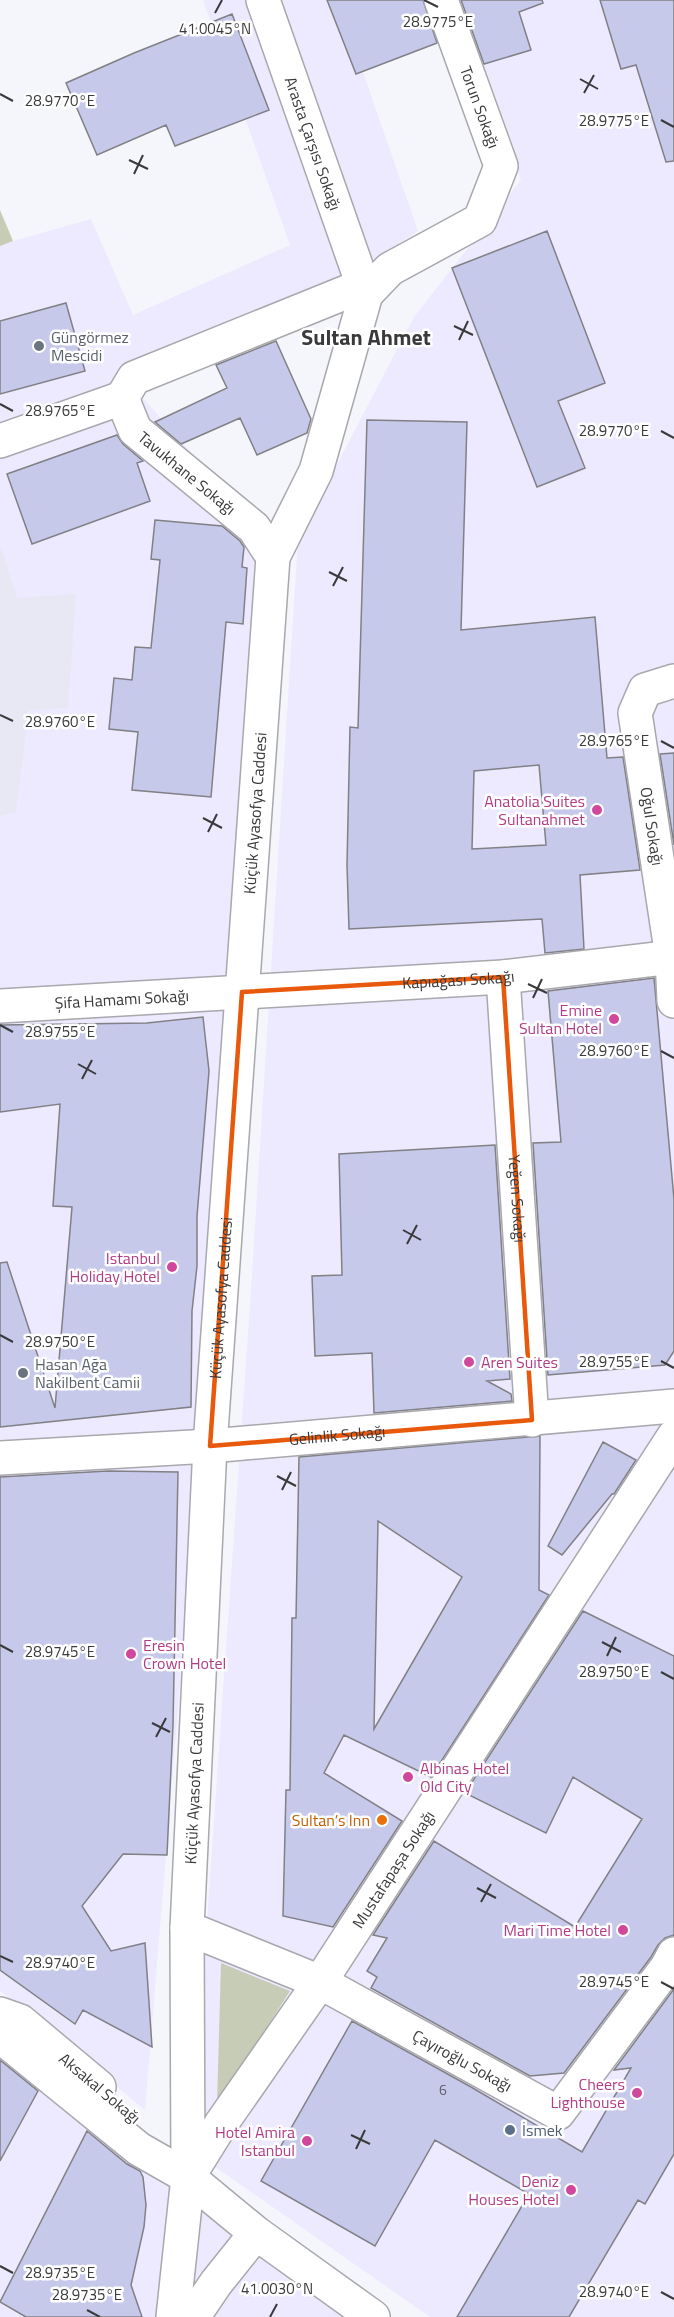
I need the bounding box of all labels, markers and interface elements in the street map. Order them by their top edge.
text: 28.9775°E [403,10,473,33]
text: 41.0045°N [179,17,251,40]
street label: Torun Sokağı [454,62,506,152]
street label: Arasta Çarşısı Sokağı [279,73,348,214]
text: 28.9770°E [25,89,95,112]
text: 28.9775°E [579,109,649,132]
district label: Sultan Ahmet [301,320,431,354]
place label: Güngörmez Mescidi [51,325,129,367]
marker: Güngörmez Mescidi [32,339,46,353]
text: 28.9765°E [25,399,95,422]
text: 28.9770°E [579,419,649,442]
street label: Tavukhane Sokağı [133,425,241,520]
text: 28.9760°E [25,710,95,733]
text: 28.9765°E [579,729,649,752]
street label: Küçük Ayasofya Caddesi [237,731,273,895]
street label: Oğul Sokağı [634,785,670,867]
place label: Anatolia Suites Sultanahmet [484,789,585,831]
marker: Anatolia Suites Sultanahmet [590,803,604,817]
street label: Kapıağası Sokağı [401,964,516,995]
street label: Şifa Hamamı Sokağı [54,983,190,1015]
place label: Emine Sultan Hotel [519,998,602,1040]
marker: Emine Sultan Hotel [607,1012,621,1026]
text: 28.9755°E [25,1020,95,1043]
text: 28.9760°E [579,1039,649,1062]
street label: Yeğen Sokağı [503,1154,532,1244]
street label: Küçük Ayasofya Caddesi [203,1216,238,1380]
place label: Istanbul Holiday Hotel [69,1246,160,1288]
marker: Istanbul Holiday Hotel [165,1260,179,1274]
text: 28.9750°E [25,1330,95,1353]
place label: Aren Suites [481,1350,558,1374]
text: 28.9755°E [579,1350,649,1373]
place label: Hasan Ağa Nakilbent Camii [35,1352,140,1394]
marker: Aren Suites [462,1355,476,1369]
marker: Hasan Ağa Nakilbent Camii [16,1366,30,1380]
street label: Gelinlik Sokağı [288,1419,386,1451]
place label: Eresin Crown Hotel [143,1633,226,1675]
text: 28.9745°E [25,1640,95,1663]
marker: Eresin Crown Hotel [124,1647,138,1661]
text: 28.9750°E [579,1660,649,1683]
street label: Küçük Ayasofya Caddesi [178,1702,210,1865]
place label: Albinas Hotel Old City [420,1756,509,1798]
marker: Albinas Hotel Old City [401,1770,415,1784]
street label: Mustafapaşa Sokağı [346,1805,440,1933]
place label: Sultan’s Inn [292,1808,370,1832]
marker: Sultan’s Inn [375,1813,389,1827]
place label: Mari Time Hotel [504,1918,611,1942]
marker: Mari Time Hotel [616,1923,630,1937]
text: 28.9740°E [25,1951,95,1974]
text: 28.9745°E [579,1970,649,1993]
street label: Çayıroğlu Sokağı [408,2023,516,2097]
street label: Aksakal Sokağı [54,2047,146,2129]
place label: Cheers Lighthouse [550,2072,625,2114]
house number: 6 [439,2079,447,2100]
marker: Cheers Lighthouse [630,2086,644,2100]
place label: İsmek [522,2118,563,2142]
place label: Hotel Amira Istanbul [215,2120,295,2162]
marker: İsmek [503,2123,517,2137]
marker: Hotel Amira Istanbul [300,2134,314,2148]
place label: Deniz Houses Hotel [468,2169,559,2211]
marker: Deniz Houses Hotel [564,2183,578,2197]
text: 28.9735°E [25,2261,95,2284]
text: 41.0030°N [241,2277,313,2300]
text: 28.9740°E [579,2280,649,2303]
text: 28.9735°E [52,2283,122,2306]

